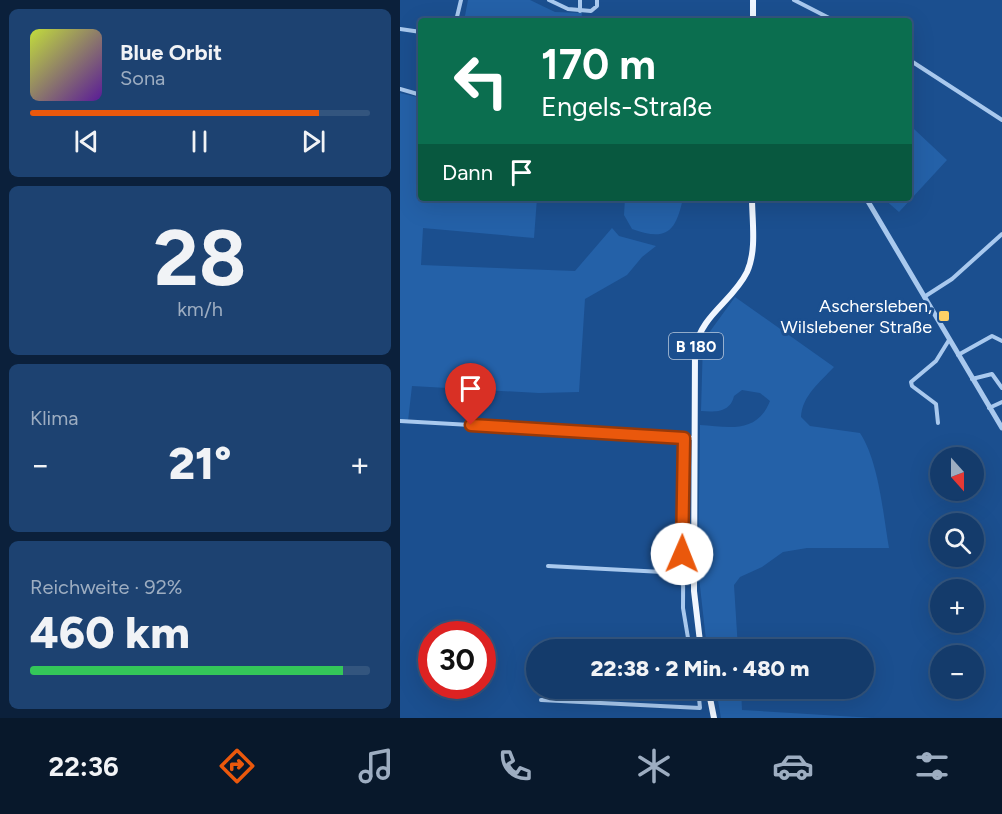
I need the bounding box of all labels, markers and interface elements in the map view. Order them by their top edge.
text: Blue Orbit [120,39,222,66]
text: 170 m [541,39,656,90]
icon: left [442,42,520,120]
text: Sona [120,66,165,90]
text: Engels-Straße [541,90,712,123]
icon: previous [70,125,103,158]
icon: pause [183,125,216,158]
icon: next [297,125,330,158]
icon: arrive [505,156,538,189]
text: Dann [442,159,493,186]
text: 28 [154,211,246,305]
place label: Aschersleben, Wilslebener Straße [781,295,932,338]
text: km/h [177,297,223,321]
marker: Aschersleben, Wilslebener Straße [937,309,951,323]
road number: B 180 [669,333,723,359]
pin [445,363,496,425]
icon: arrive [454,372,487,405]
text: Klima [30,406,78,430]
text: 21° [169,436,231,490]
text: − [30,445,51,484]
text: + [349,445,370,484]
north arrow [930,447,984,501]
map controls [930,447,984,699]
button: search [930,513,984,567]
position arrow [650,522,714,586]
text: Reichweite · 92% [30,575,183,599]
button: + [930,579,984,633]
text: 460 km [30,605,190,659]
speed limit sign: 30 [418,621,496,699]
button: − [930,645,984,699]
text: 22:38 · 2 Min. · 480 m [591,655,809,682]
icon: directions [216,745,258,787]
icon: music [355,745,397,787]
icon: phone [494,745,536,787]
icon: climate [633,745,675,787]
icon: car [772,745,814,787]
icon: filters [911,745,953,787]
text: 22:36 [49,750,119,783]

